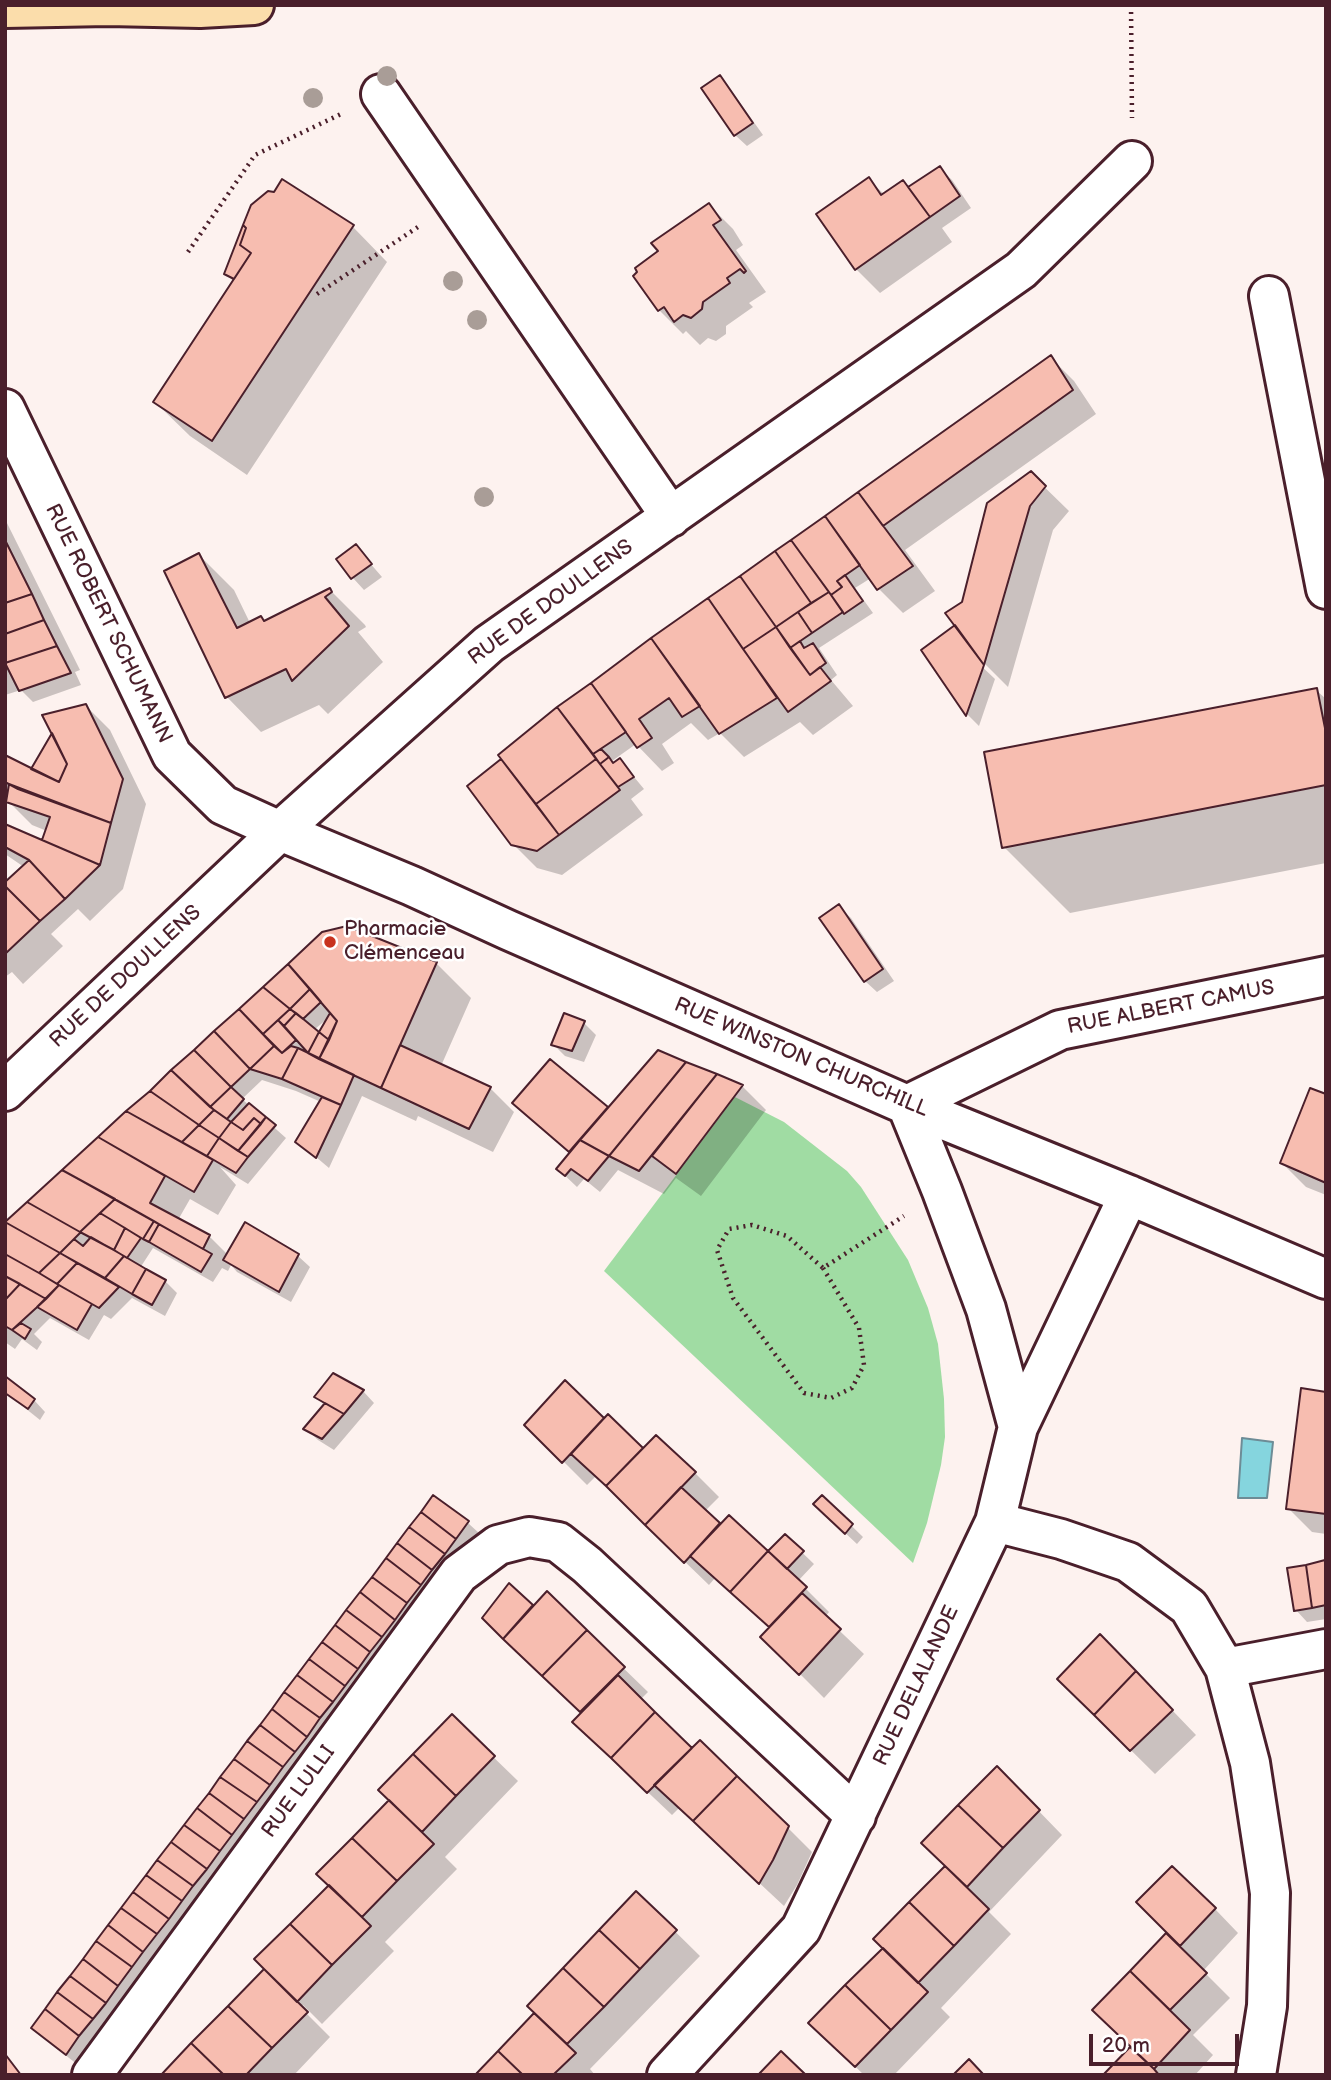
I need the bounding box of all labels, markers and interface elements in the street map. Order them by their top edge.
street label: RUE ROBERT SCHUMANN [39,500,177,748]
street label: RUE DE DOULLENS [464,535,638,671]
street label: RUE DE DOULLENS [45,900,207,1054]
place label: Pharmacie Clémenceau [344,917,465,967]
marker: Pharmacie Clémenceau [322,934,338,950]
street label: RUE ALBERT CAMUS [1065,976,1277,1040]
street label: RUE WINSTON CHURCHILL [670,993,932,1123]
street label: RUE DELALANDE [869,1602,965,1770]
street label: RUE LULLI [257,1741,341,1843]
scale bar [1093,2021,1244,2064]
text: 20 m [1102,2033,1150,2058]

